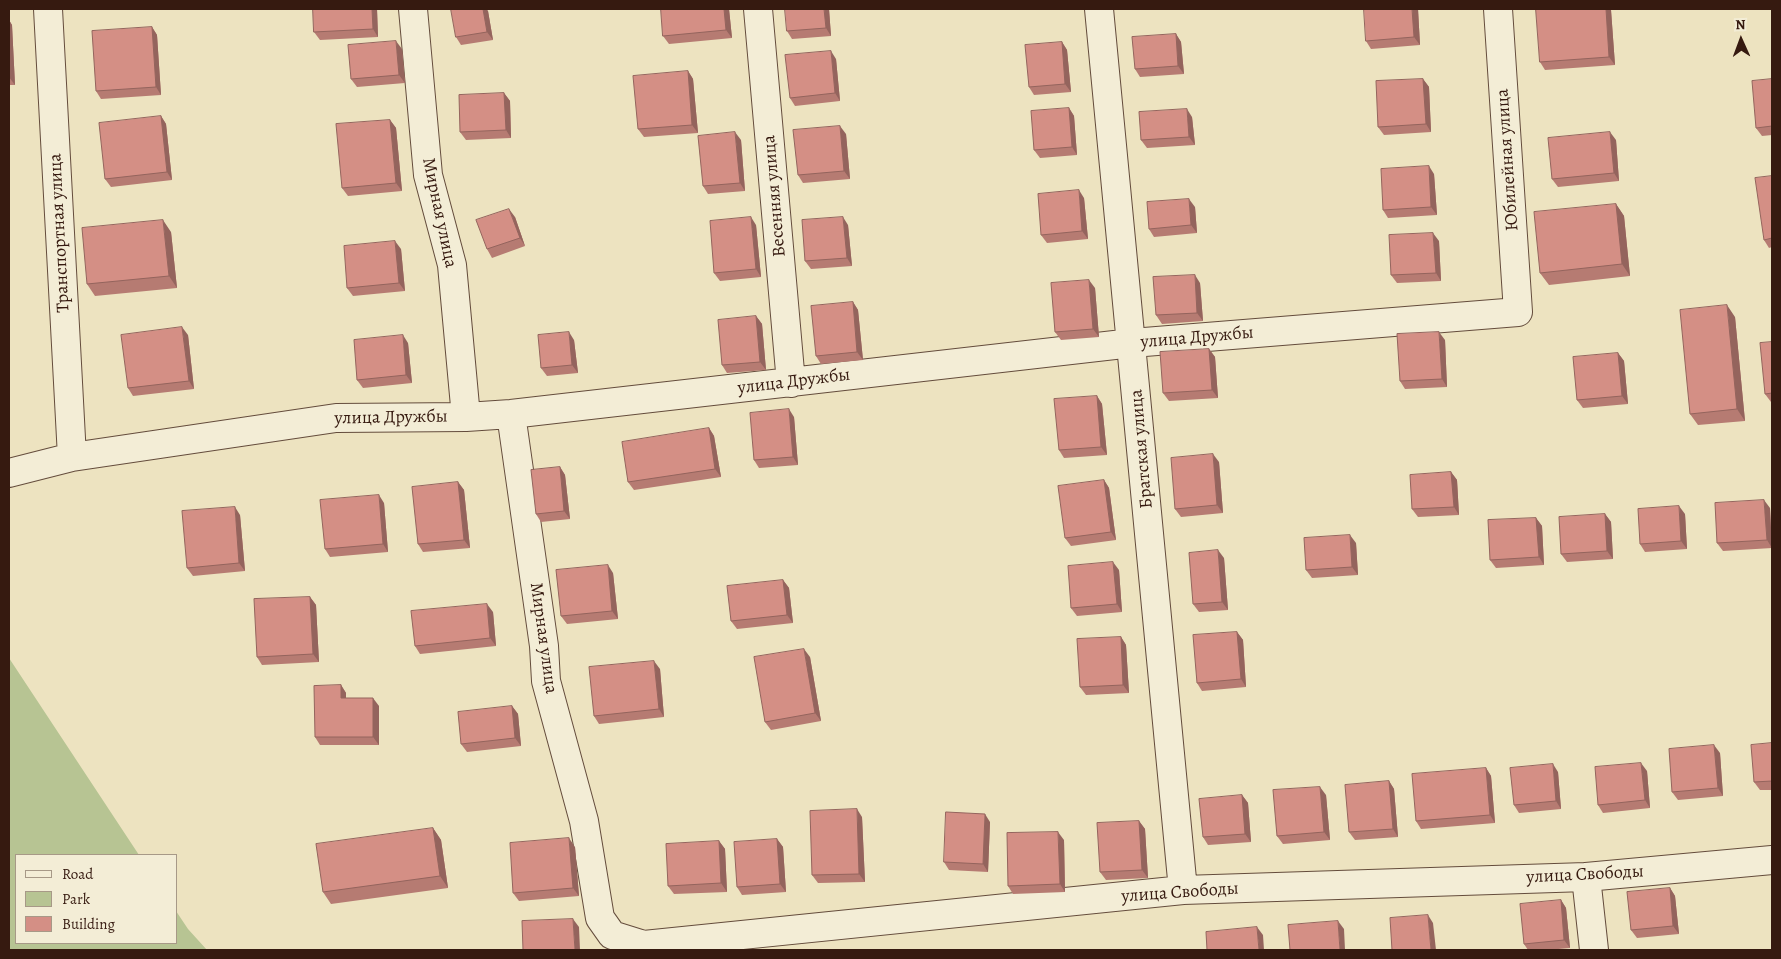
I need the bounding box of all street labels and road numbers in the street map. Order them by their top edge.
street label: Юбилейная улица [1492,88,1524,232]
street label: Весенняя улица [759,134,791,258]
street label: Транспортная улица [45,153,75,313]
street label: Мирная улица [417,156,461,270]
street label: улица Дружбы [1140,322,1254,354]
street label: улица Дружбы [736,364,852,400]
street label: Братская улица [1126,388,1158,510]
street label: улица Дружбы [334,406,448,430]
street label: Мирная улица [525,581,561,695]
street label: улица Свободы [1526,861,1644,889]
street label: улица Свободы [1121,878,1239,908]

